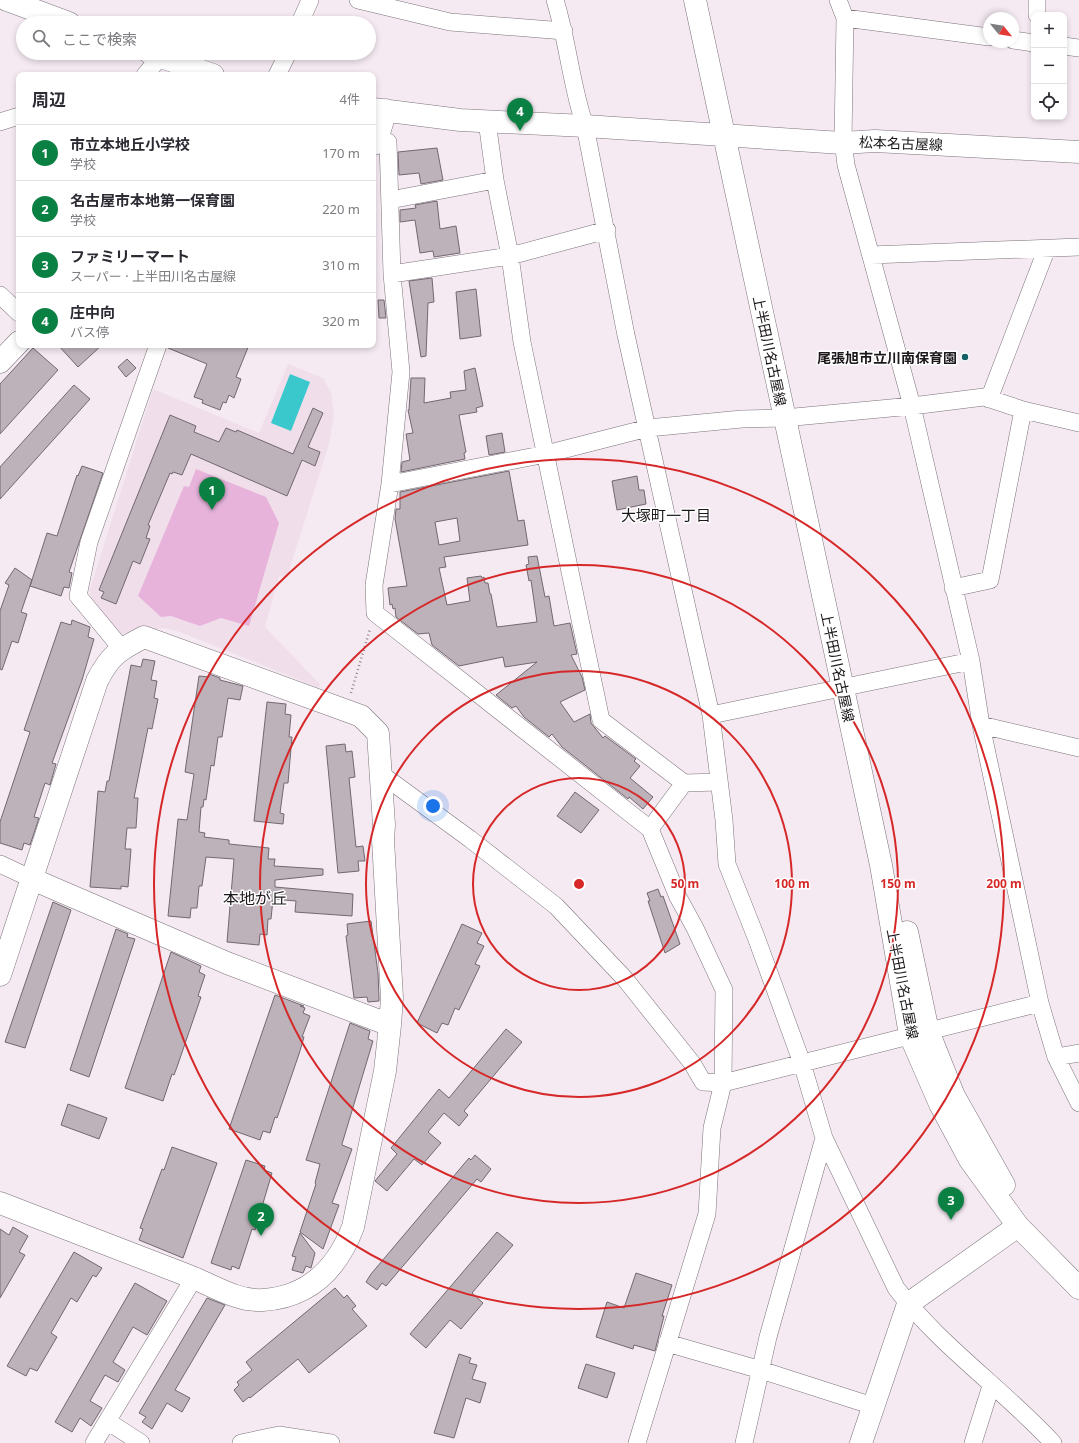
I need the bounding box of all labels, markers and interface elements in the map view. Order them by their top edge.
north arrow [983,12,1019,48]
map controls [1031,12,1067,120]
button: + [1031,12,1067,48]
search box [16,16,376,60]
icon: search [30,27,52,49]
text: ここで検索 [62,29,137,49]
button: − [1031,48,1067,84]
button: locate [1031,84,1067,120]
text: 周辺 [32,88,66,111]
text: 4件 [340,90,360,108]
pin: 4 [507,98,533,131]
street label: 松本名古屋線 [859,132,943,154]
text: 市立本地丘小学校 [70,134,190,154]
text: 1 [41,144,49,162]
text: 170 m [322,144,360,162]
text: 学校 [70,155,96,173]
text: 名古屋市本地第一保育園 [70,190,235,210]
text: 2 [41,200,49,218]
text: 220 m [322,200,360,218]
text: 学校 [70,211,96,229]
text: ファミリーマート [70,246,190,266]
text: 3 [41,256,49,274]
text: 310 m [322,256,360,274]
text: スーパー · 上半田川名古屋線 [70,267,236,285]
street label: 上半田川名古屋線 [749,294,791,408]
text: 庄中向 [70,302,115,322]
text: 4 [41,312,49,330]
text: 320 m [322,312,360,330]
text: バス停 [70,323,109,341]
place label: 尾張旭市立川南保育園 [817,348,957,367]
marker: 尾張旭市立川南保育園 [960,352,970,362]
pin: 1 [199,477,225,510]
district label: 大塚町一丁目 [621,505,711,525]
street label: 上半田川名古屋線 [817,610,859,724]
your location [423,796,443,816]
text: 50 m [671,875,699,892]
text: 100 m [774,875,810,892]
text: 150 m [880,875,916,892]
text: 200 m [986,875,1022,892]
centre of rings [572,877,586,891]
district label: 本地が丘 [223,887,287,909]
street label: 上半田川名古屋線 [883,927,923,1041]
pin: 3 [938,1187,964,1220]
pin: 2 [248,1203,274,1236]

